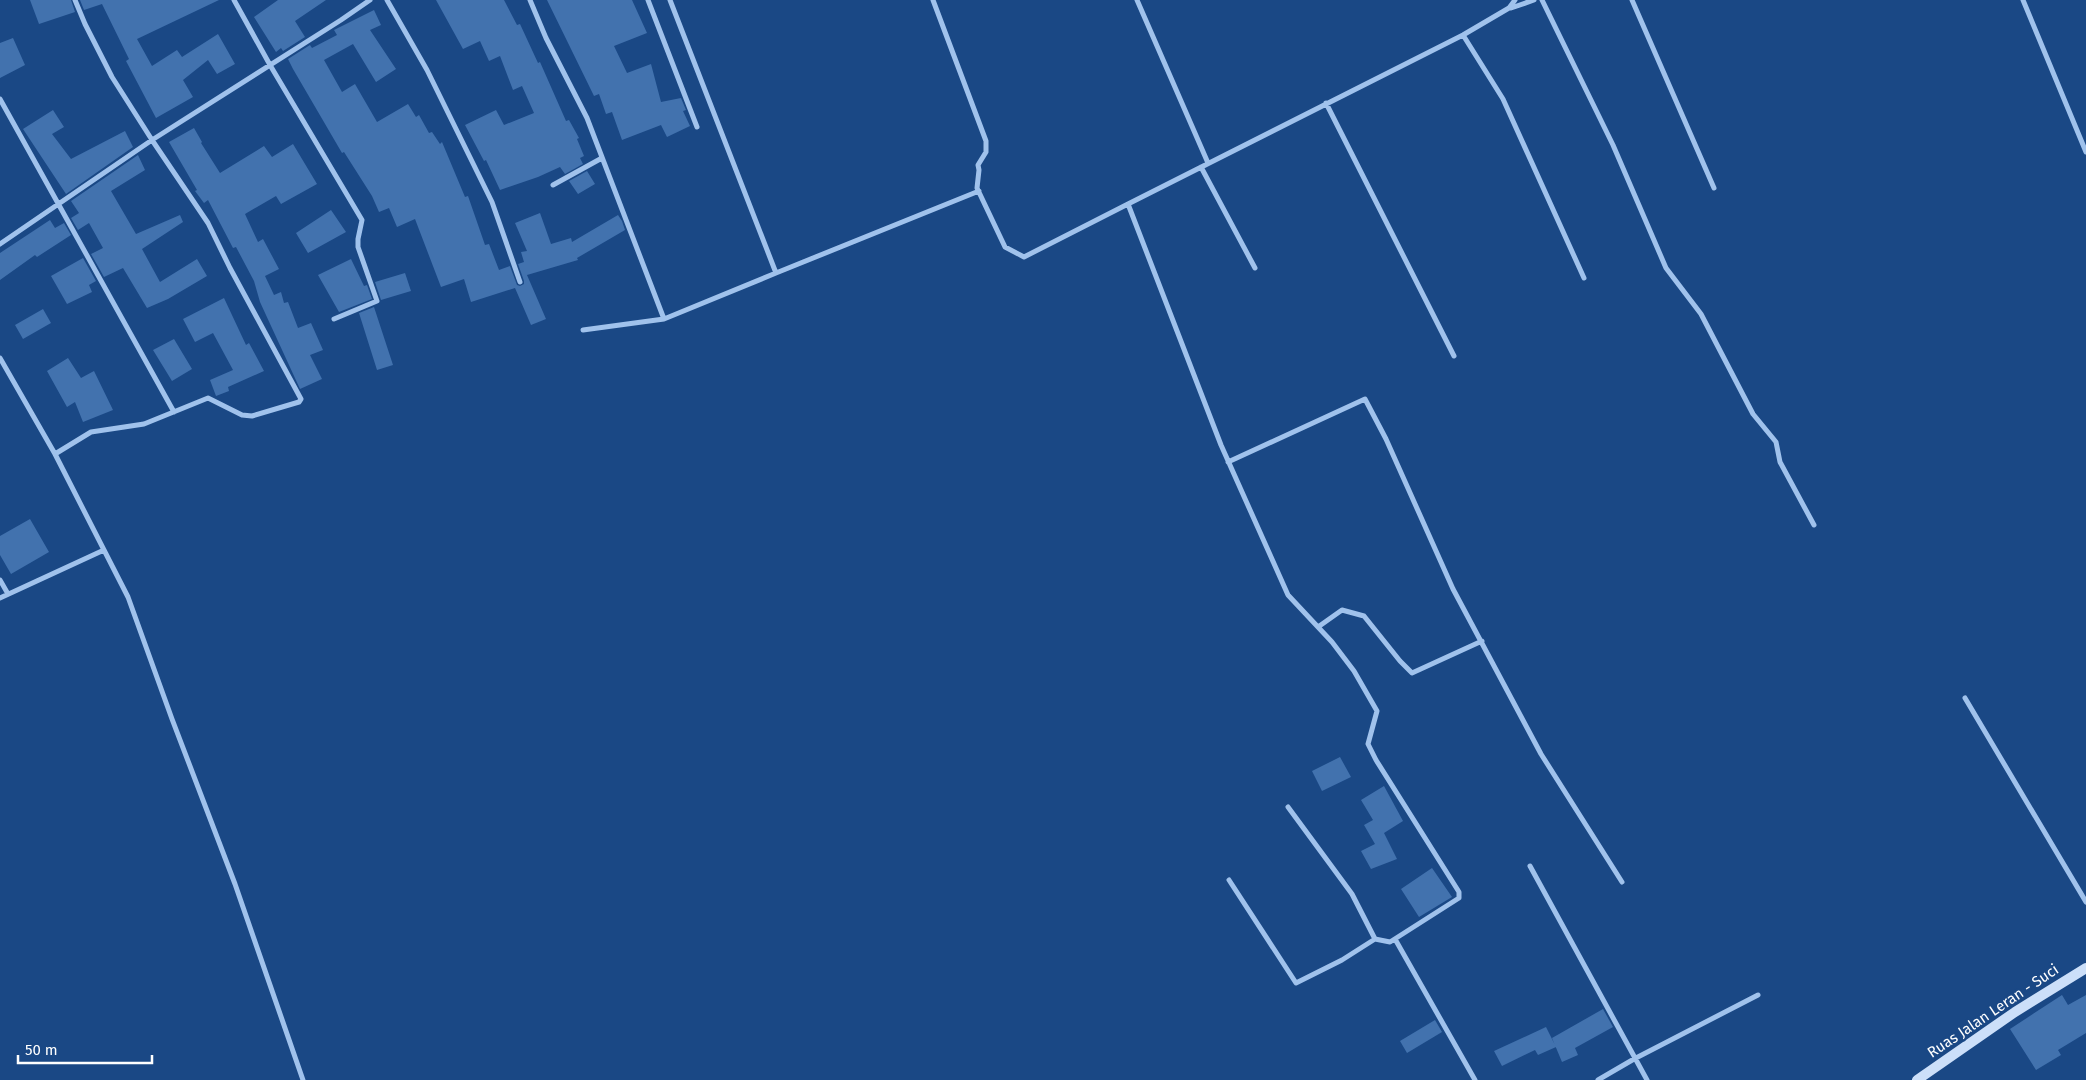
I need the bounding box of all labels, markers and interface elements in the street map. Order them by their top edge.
street label: Ruas Jalan Leran - Suci [1924,960,2062,1062]
scale bar [18,1032,151,1064]
text: 50 m [25,1041,58,1059]

